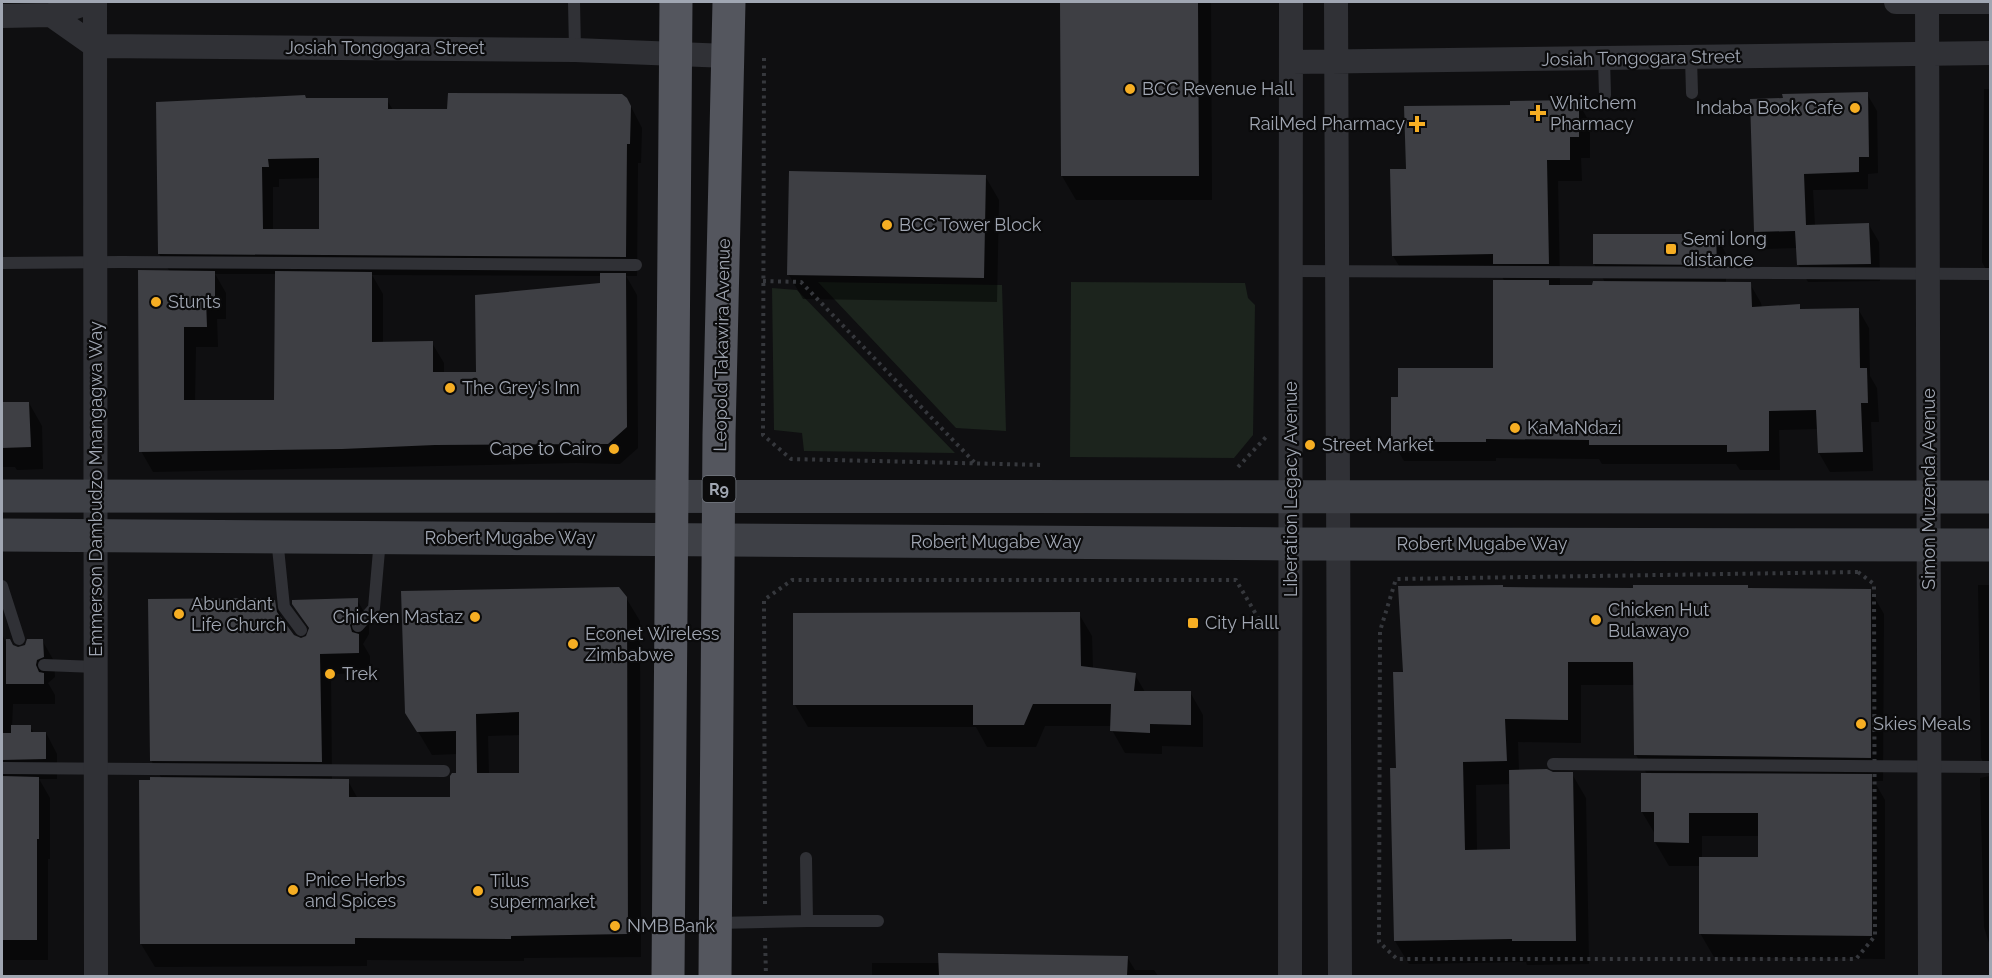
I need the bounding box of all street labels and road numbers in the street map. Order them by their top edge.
street label: Josiah Tongogara Street [285,37,485,58]
street label: Josiah Tongogara Street [1541,45,1741,70]
street label: Leopold Takawira Avenue [709,238,734,452]
street label: Emmerson Dambudzo Mnangagwa Way [85,321,106,657]
street label: Liberation Legacy Avenue [1280,381,1301,597]
street label: Simon Muzenda Avenue [1918,388,1939,590]
road number: R9 [702,476,736,502]
street label: Robert Mugabe Way [425,527,596,548]
street label: Robert Mugabe Way [911,531,1082,552]
street label: Robert Mugabe Way [1397,533,1568,554]

